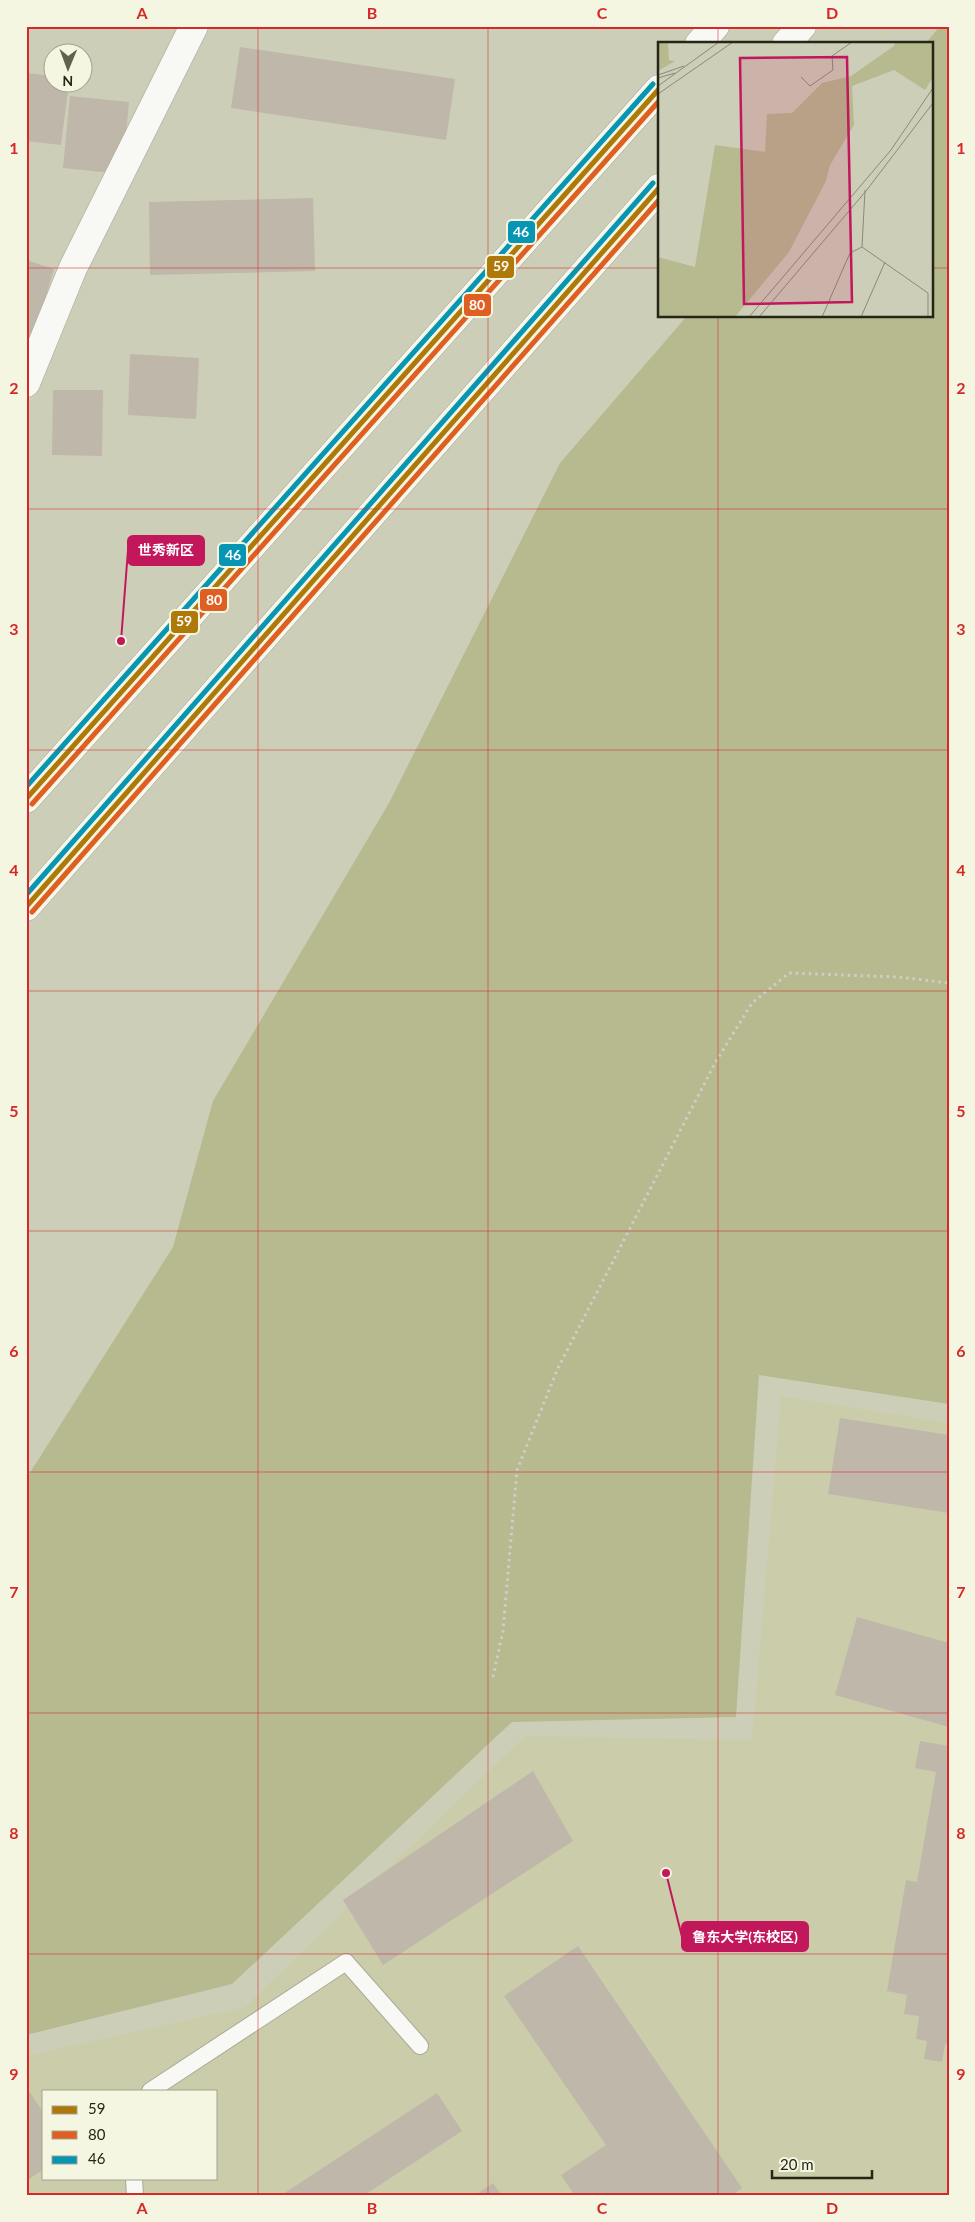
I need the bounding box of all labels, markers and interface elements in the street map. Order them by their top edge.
text: A [135,3,148,22]
text: B [367,3,377,22]
text: C [597,3,608,22]
text: D [826,3,838,22]
north arrow [42,42,92,92]
inset map [658,42,932,318]
text: N [62,73,73,90]
text: 1 [9,138,19,157]
text: 1 [956,138,966,157]
line badge: 46 [507,220,536,244]
text: 46 [513,223,529,240]
line badge: 59 [486,255,515,279]
text: 59 [493,257,509,274]
line badge: 80 [463,293,492,317]
text: 80 [469,296,485,313]
text: 2 [9,378,19,397]
text: 2 [956,378,966,397]
callout: 世秀新区 [128,536,204,565]
text: 世秀新区 [138,541,194,558]
line badge: 46 [218,543,247,567]
text: 46 [225,546,241,563]
line badge: 80 [199,588,228,612]
text: 80 [206,591,222,608]
line badge: 59 [170,610,199,634]
text: 59 [176,612,192,629]
text: 3 [9,619,19,638]
text: 3 [956,619,966,638]
text: 4 [9,860,19,879]
text: 4 [956,860,966,879]
text: 5 [9,1101,19,1120]
text: 5 [956,1101,966,1120]
text: 6 [9,1341,19,1360]
text: 6 [956,1341,966,1360]
text: 7 [9,1582,19,1601]
text: 7 [956,1582,966,1601]
text: 8 [9,1823,19,1842]
text: 8 [956,1823,966,1842]
callout: 鲁东大学(东校区) [682,1922,808,1951]
text: 鲁东大学(东校区) [692,1928,798,1945]
text: 9 [9,2064,19,2083]
text: 9 [956,2064,966,2083]
legend [42,2090,218,2180]
text: 59 [88,2099,105,2117]
text: 80 [88,2125,106,2143]
scale bar [772,2147,872,2179]
text: 46 [88,2149,106,2167]
text: 20 m [780,2155,814,2173]
text: A [135,2198,148,2217]
text: B [367,2198,377,2217]
text: C [597,2198,608,2217]
text: D [826,2198,838,2217]

